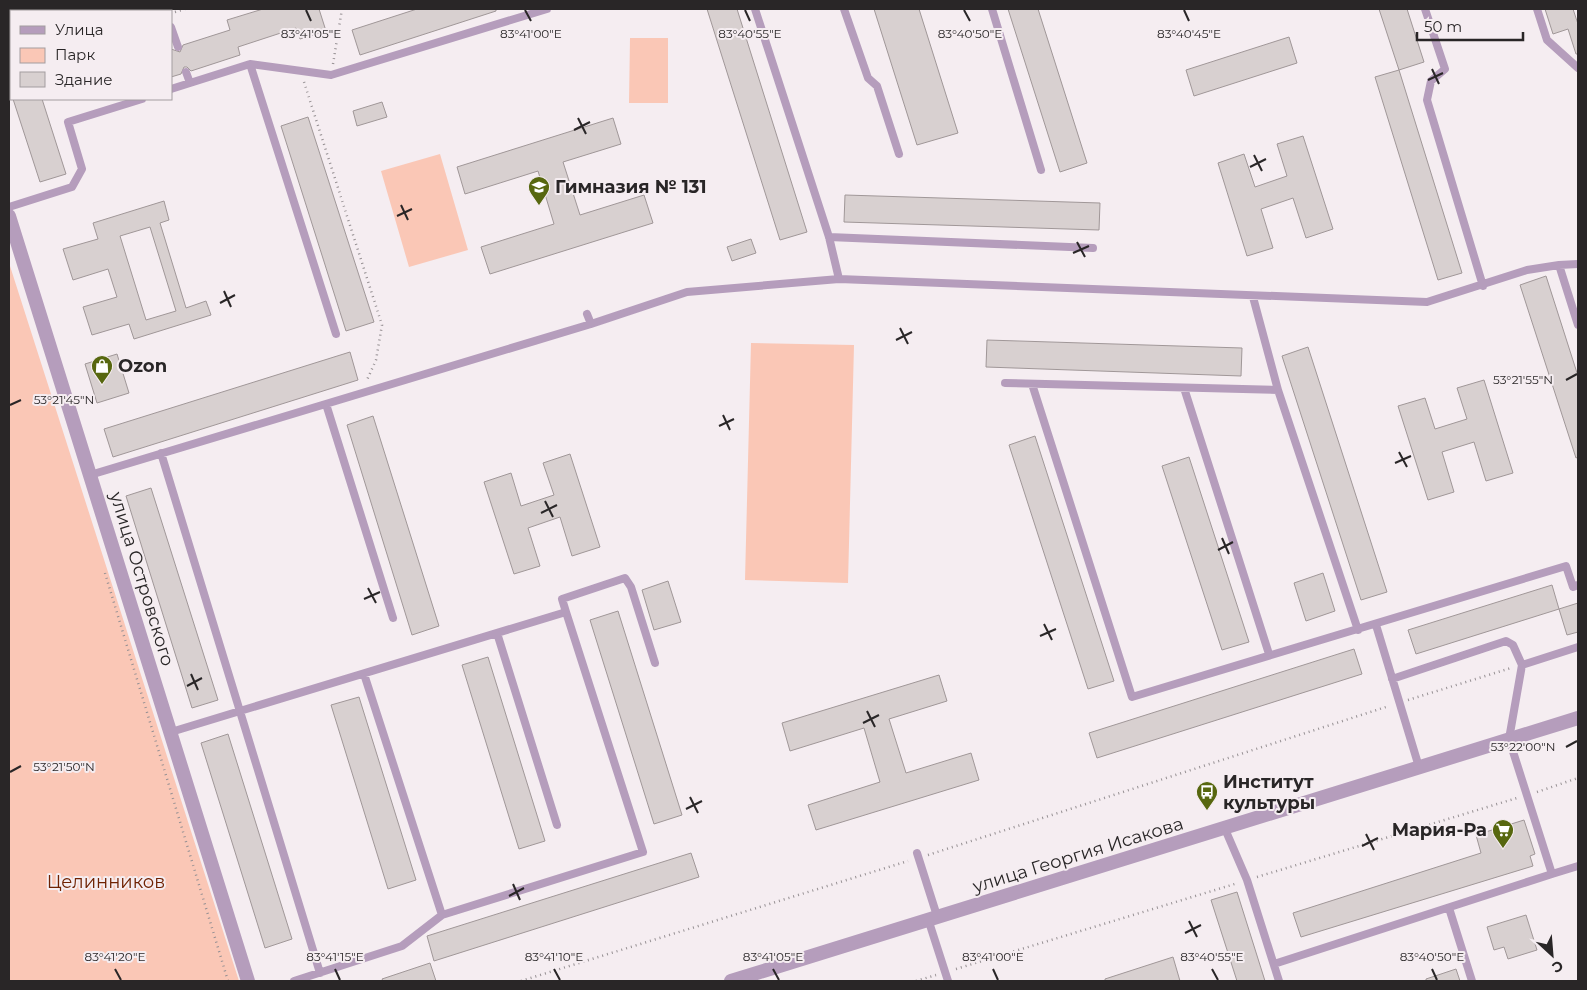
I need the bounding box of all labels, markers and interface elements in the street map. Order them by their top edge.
legend [10,10,172,100]
scale bar [1417,10,1523,42]
text: 50 m [1424,17,1462,36]
text: Улица [55,20,103,39]
text: 83°41'05"E [281,26,341,41]
text: 83°41'00"E [500,26,562,41]
text: 83°40'55"E [718,26,782,41]
text: 83°40'50"E [938,26,1002,41]
text: 83°40'45"E [1157,26,1221,41]
text: Парк [55,45,95,64]
text: Здание [55,70,113,89]
school or university icon: Гимназия № 131 [527,175,551,206]
place label: Гимназия № 131 [555,176,707,198]
shop icon: Ozon [90,354,114,385]
place label: Ozon [118,355,167,377]
text: 53°21'55"N [1493,372,1553,387]
text: 53°21'45"N [34,392,94,407]
street label: улица Островского [105,488,179,669]
text: 53°22'00"N [1490,739,1556,754]
text: 53°21'50"N [33,759,95,774]
place label: Институт культуры [1223,771,1315,814]
bus stop icon: Институт культуры [1195,780,1219,811]
street label: улица Георгия Исакова [969,812,1186,898]
supermarket icon: Мария-Ра [1491,818,1515,849]
place label: Мария-Ра [1392,819,1487,841]
park label: Целинников [47,871,165,893]
north arrow [1527,930,1577,980]
text: 83°41'20"E [85,949,145,964]
text: 83°41'15"E [306,949,364,964]
text: 83°41'10"E [525,949,583,964]
text: 83°41'05"E [743,949,803,964]
text: 83°41'00"E [962,949,1024,964]
text: 83°40'55"E [1180,949,1244,964]
text: 83°40'50"E [1400,949,1464,964]
text: С [1549,956,1566,977]

